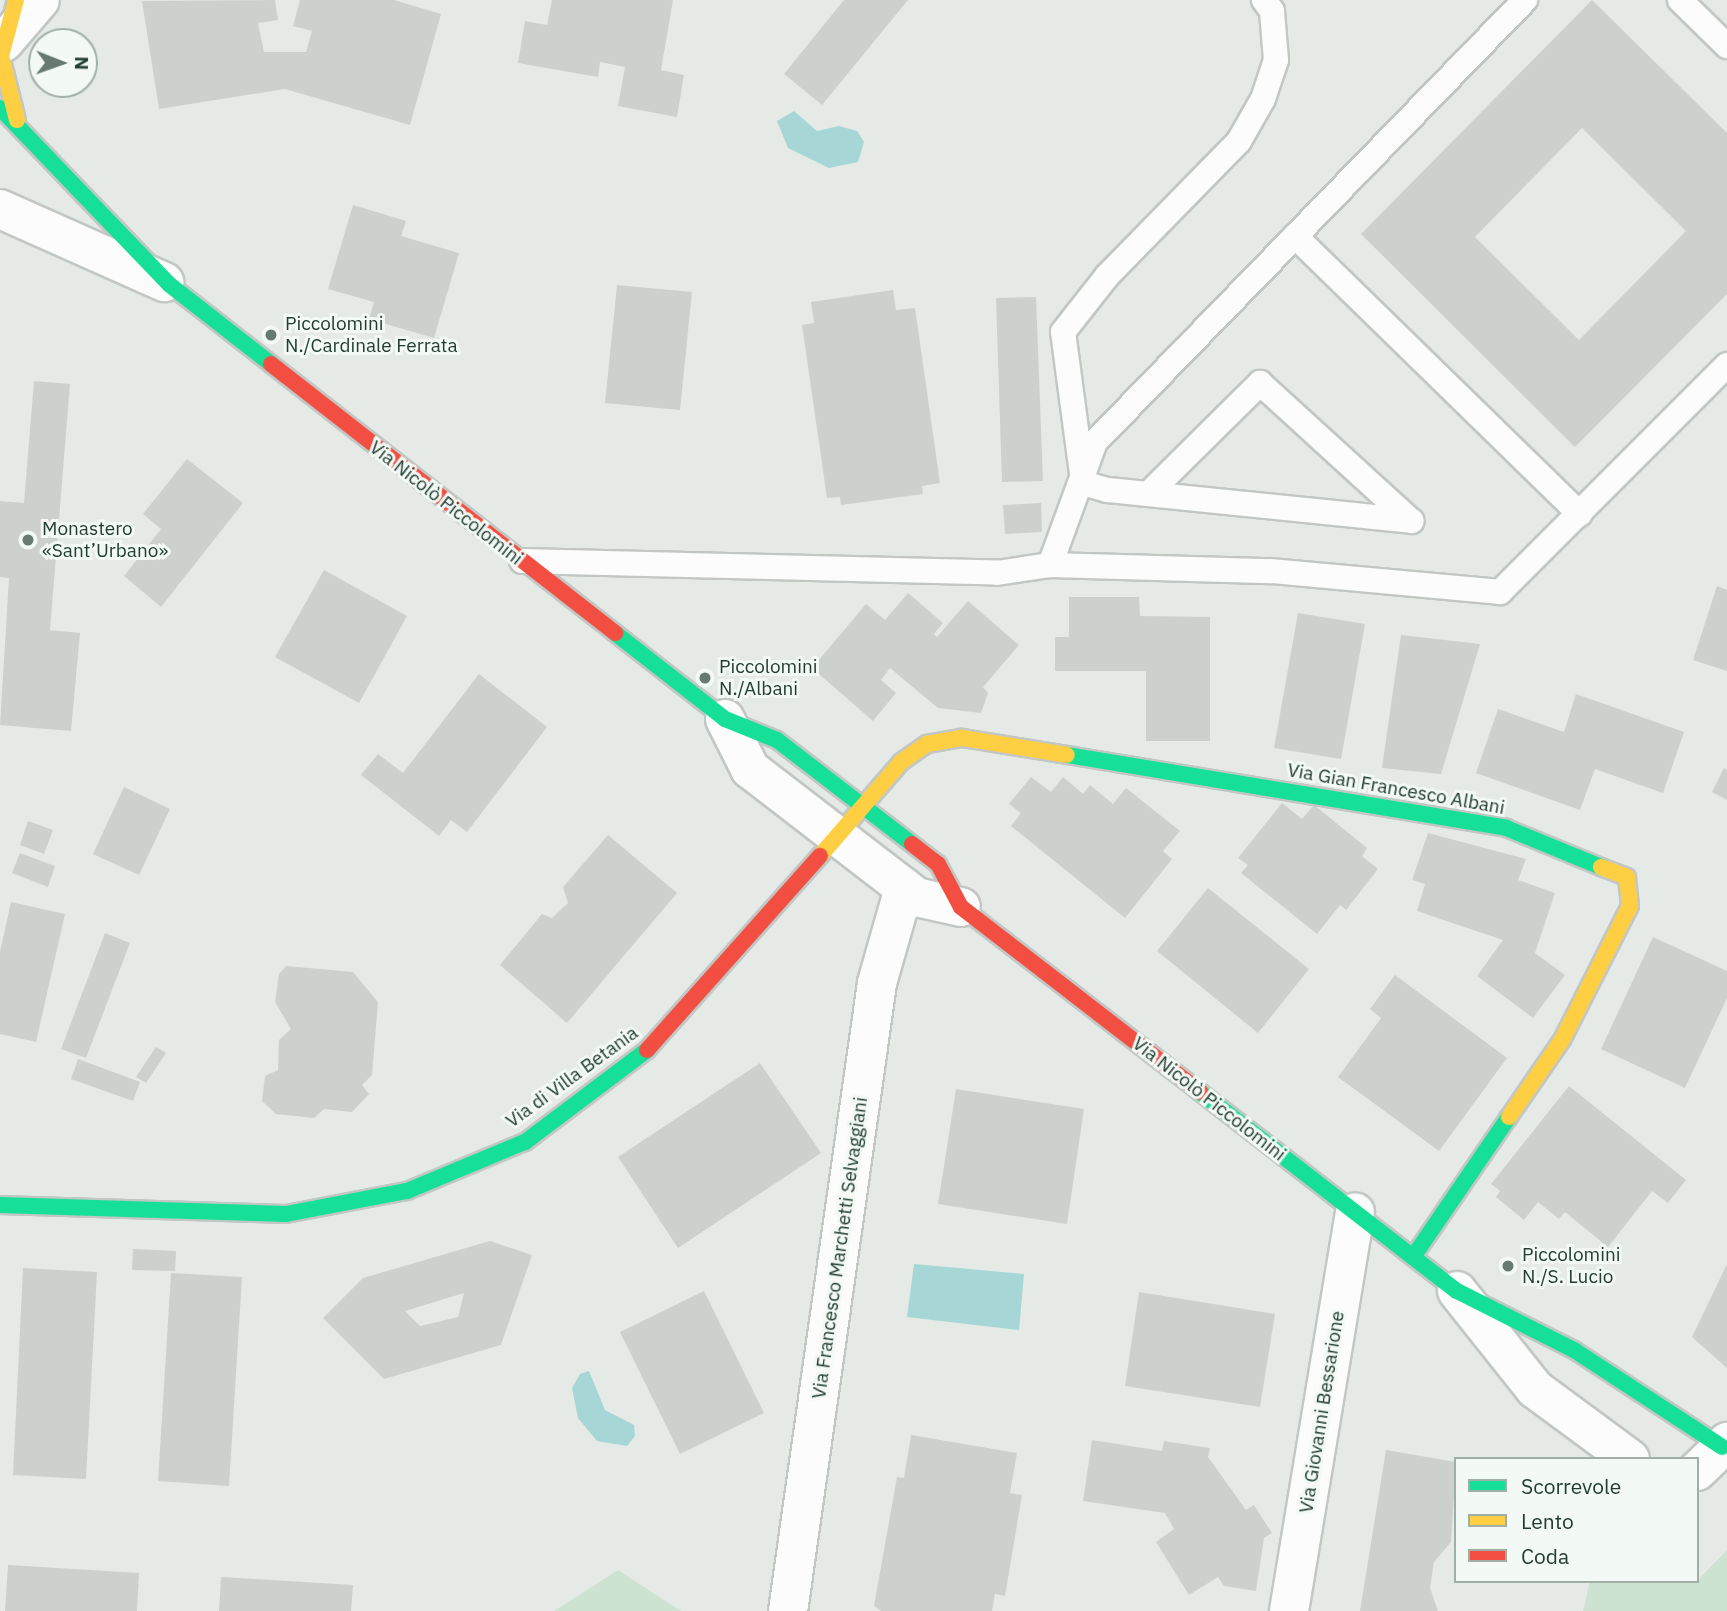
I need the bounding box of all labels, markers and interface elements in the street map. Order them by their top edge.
north arrow [28,28,98,98]
text: N [70,56,94,70]
place label: Piccolomini N./Cardinale Ferrata [285,313,458,357]
marker: Piccolomini N./Cardinale Ferrata [263,327,279,343]
street label: Via Nicolò Piccolomini [365,436,527,570]
place label: Monastero «Sant’Urbano» [42,518,168,562]
marker: Monastero «Sant’Urbano» [20,532,36,548]
place label: Piccolomini N./Albani [719,656,817,700]
marker: Piccolomini N./Albani [697,670,713,686]
street label: Via Gian Francesco Albani [1286,759,1506,819]
street label: Via di Villa Betania [501,1021,643,1133]
street label: Via Nicolò Piccolomini [1128,1032,1290,1166]
street label: Via Francesco Marchetti Selvaggiani [808,1096,872,1400]
place label: Piccolomini N./S. Lucio [1522,1244,1620,1288]
marker: Piccolomini N./S. Lucio [1500,1258,1516,1274]
street label: Via Giovanni Bessarione [1295,1309,1349,1515]
legend [1454,1457,1699,1583]
text: Scorrevole [1521,1472,1621,1500]
text: Lento [1521,1507,1574,1535]
text: Coda [1521,1542,1569,1570]

